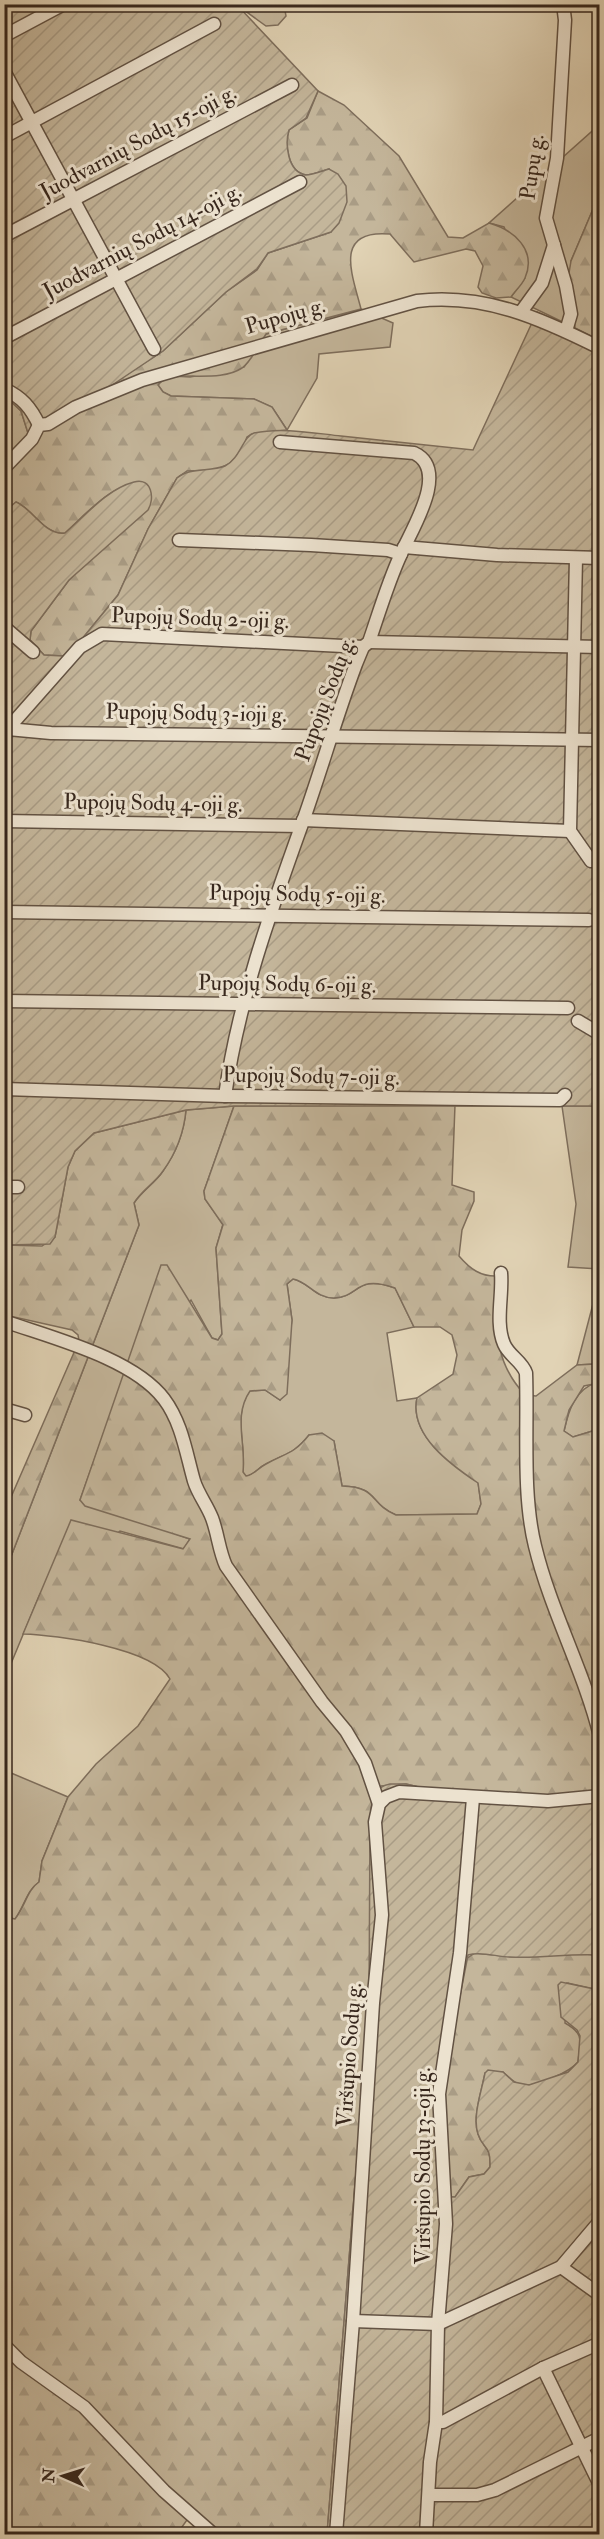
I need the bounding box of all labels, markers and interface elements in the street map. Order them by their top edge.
street label: Juodvarnių Sodų 15-oji g. [34,78,241,206]
street label: Pupų g. [514,132,551,202]
street label: Juodvarnių Sodų 14-oji g. [37,177,246,306]
street label: Pupojų g. [242,291,329,342]
street label: Pupojų Sodų 2-oji g. [110,601,290,636]
street label: Pupojų Sodų g. [288,632,363,766]
street label: Pupojų Sodų 3-ioji g. [105,697,287,730]
street label: Pupojų Sodų 4-oji g. [63,787,243,820]
street label: Pupojų Sodų 5-oji g. [208,878,386,911]
street label: Pupojų Sodų 6-oji g. [198,968,376,1001]
street label: Pupojų Sodų 7-oji g. [222,1060,400,1093]
street label: Viršupio Sodų g. [330,1982,369,2128]
street label: Viršupio Sodų 13-oji g. [409,2068,438,2264]
north arrow [33,2446,93,2506]
text: N [39,2467,59,2484]

